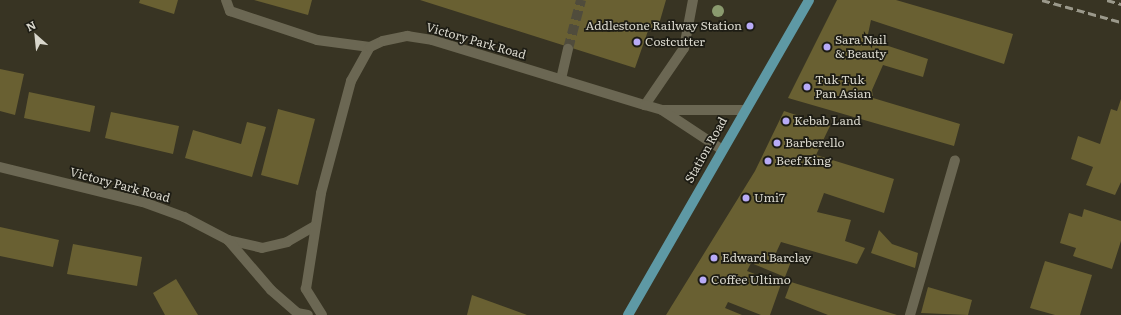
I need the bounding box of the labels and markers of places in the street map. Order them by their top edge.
place label: Addlestone Railway Station [585,19,742,33]
marker: Addlestone Railway Station [745,21,755,31]
place label: Sara Nail & Beauty [835,33,887,61]
place label: Costcutter [645,35,705,49]
marker: Costcutter [632,37,642,47]
marker: Sara Nail & Beauty [822,42,832,52]
place label: Tuk Tuk Pan Asian [815,73,871,101]
marker: Tuk Tuk Pan Asian [802,82,812,92]
place label: Kebab Land [794,114,861,128]
marker: Kebab Land [781,116,791,126]
place label: Barberello [785,136,845,150]
marker: Barberello [772,138,782,148]
place label: Beef King [776,154,831,168]
marker: Beef King [763,156,773,166]
place label: Umi7 [754,191,785,205]
marker: Umi7 [741,193,751,203]
place label: Edward Barclay [722,251,811,265]
marker: Edward Barclay [709,253,719,263]
place label: Coffee Ultimo [711,273,791,287]
marker: Coffee Ultimo [698,275,708,285]

